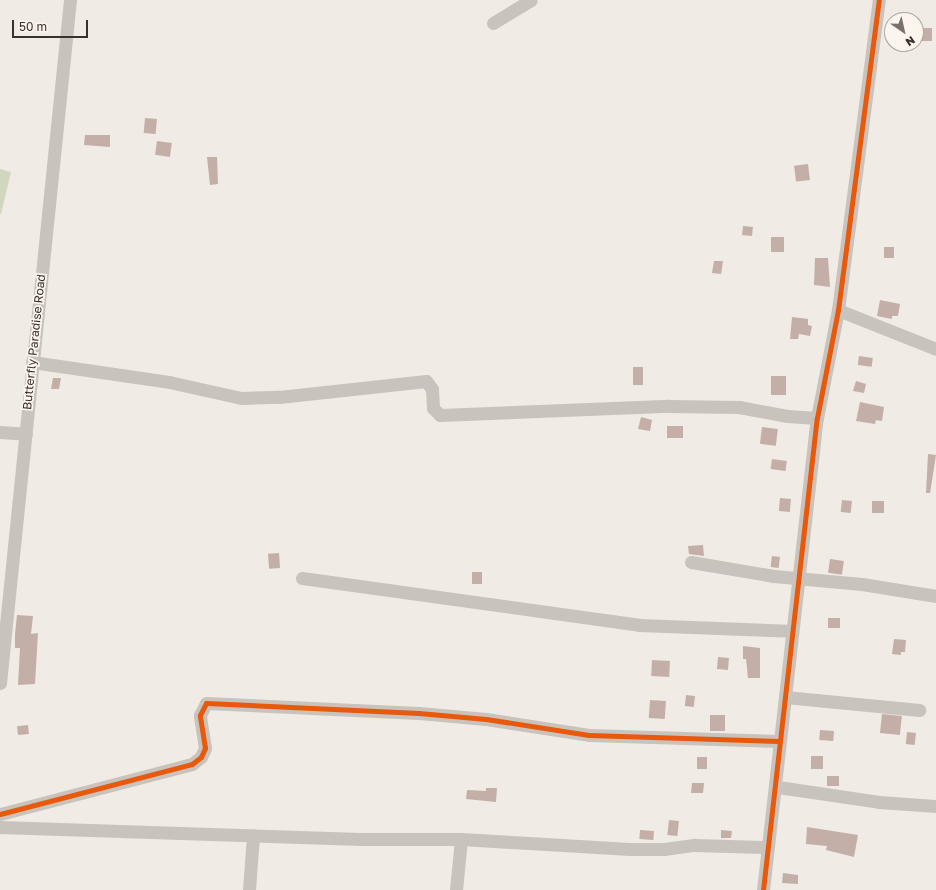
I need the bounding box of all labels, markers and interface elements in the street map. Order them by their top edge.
scale bar [14,12,90,38]
north arrow [884,12,924,52]
text: 50 m [19,19,47,34]
text: N [903,34,918,49]
street label: Butterfly Paradise Road [20,273,48,411]

